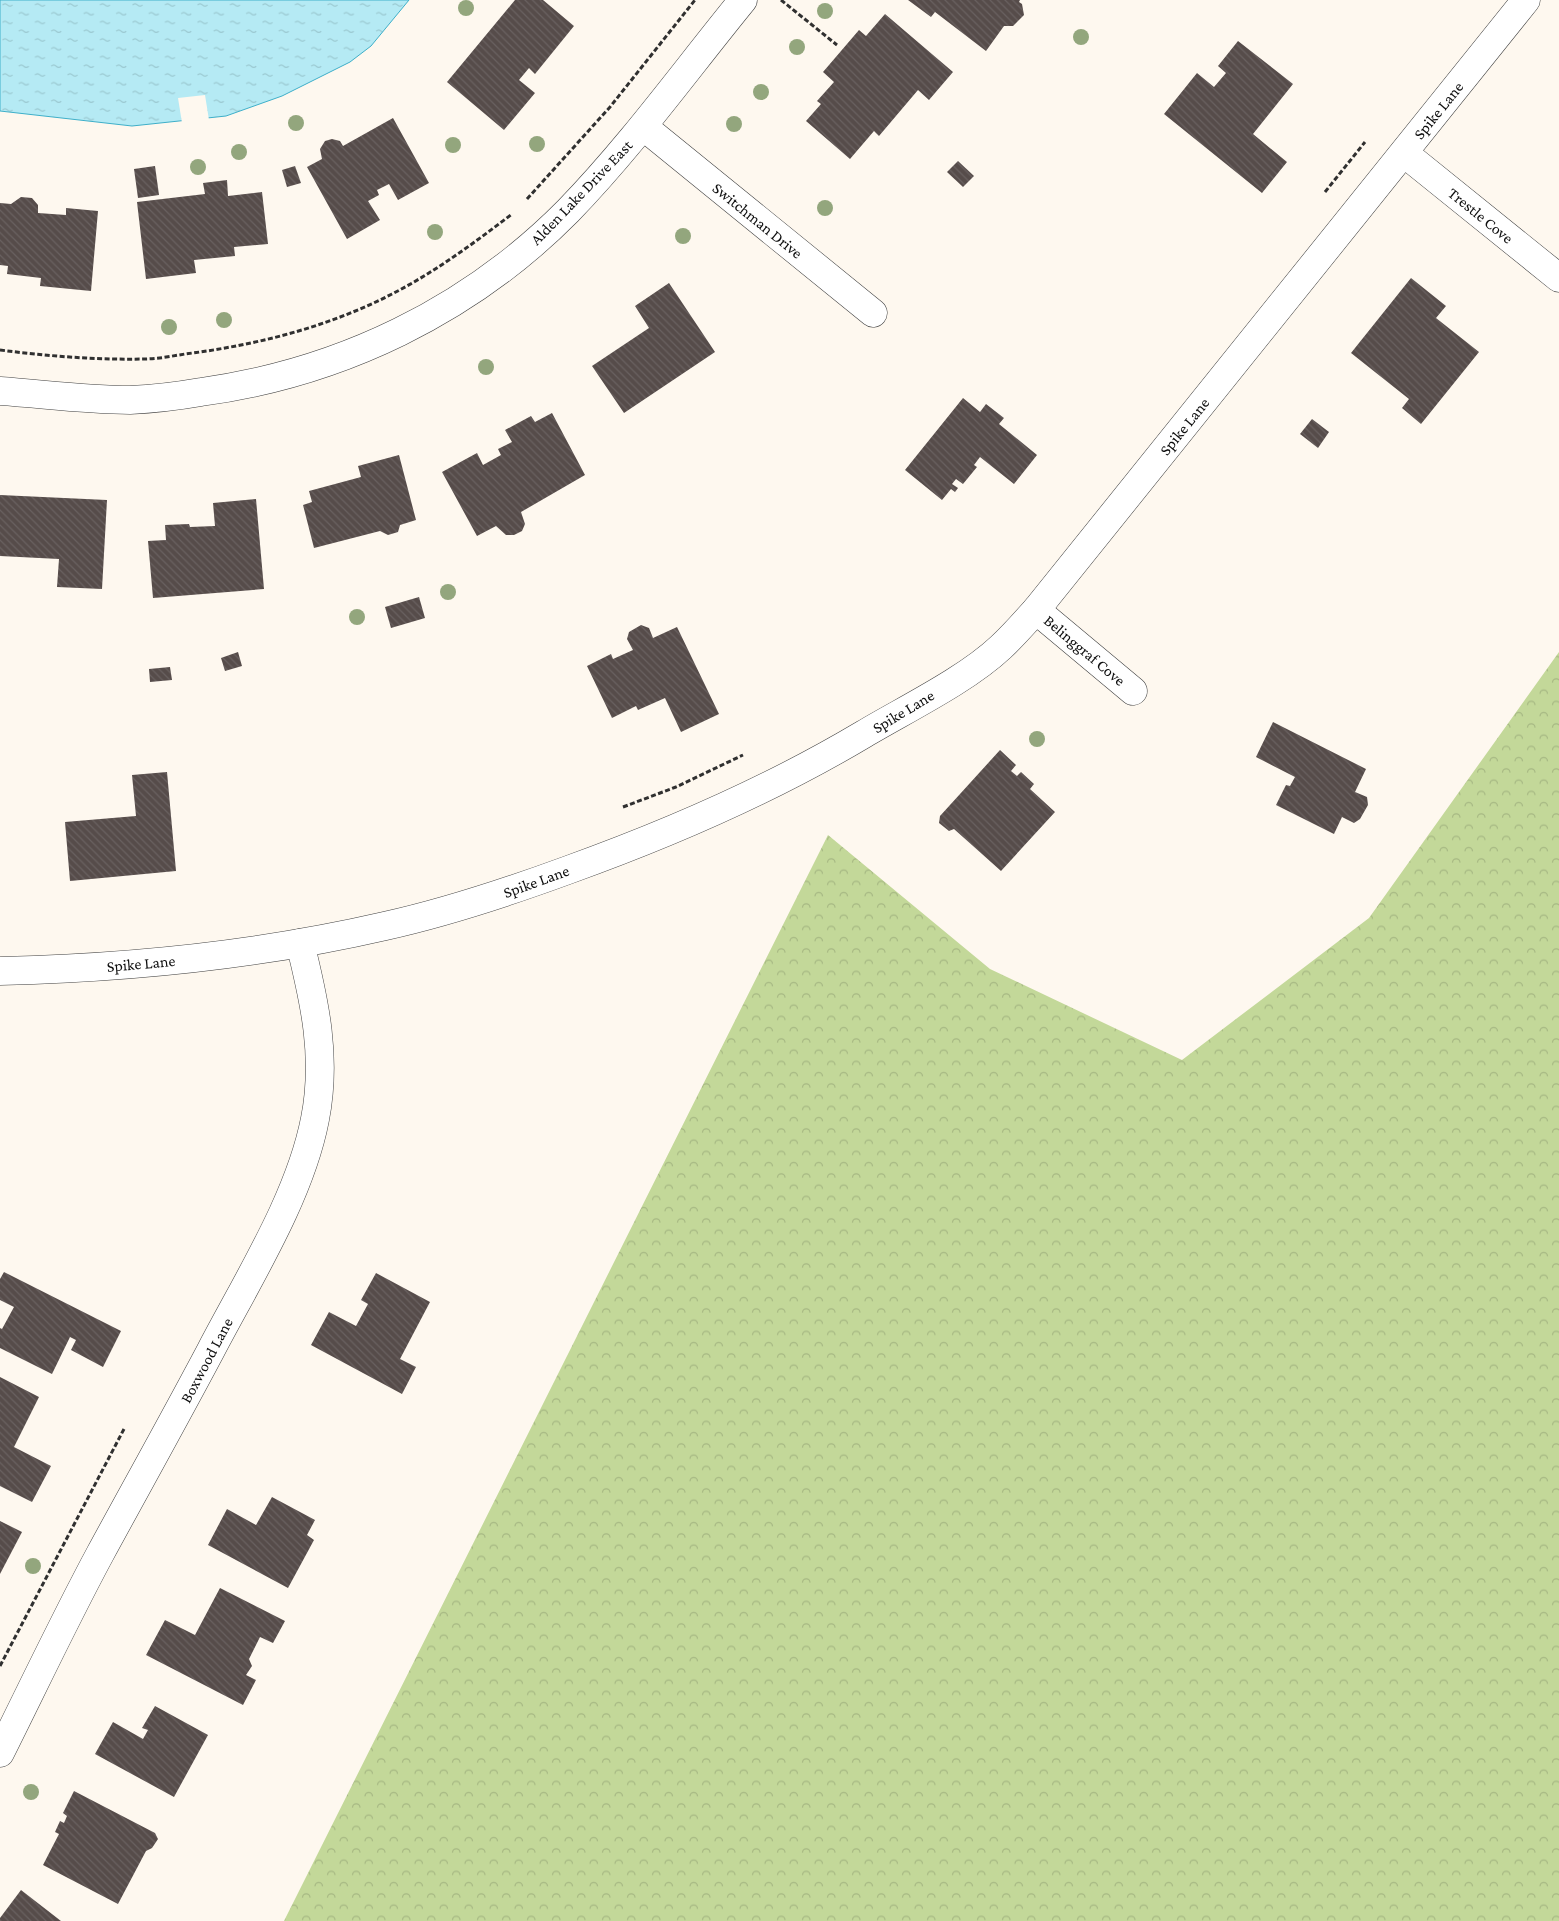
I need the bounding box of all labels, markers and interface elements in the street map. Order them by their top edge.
street label: Spike Lane [1410,78,1467,143]
street label: Alden Lake Drive East [527,136,636,248]
street label: Switchman Drive [709,179,806,262]
street label: Trestle Cove [1445,184,1517,247]
street label: Spike Lane [1156,394,1213,459]
street label: Belinggraf Cove [1040,612,1129,690]
street label: Spike Lane [869,686,938,737]
street label: Spike Lane [501,862,572,902]
street label: Spike Lane [106,952,176,976]
street label: Boxwood Lane [177,1315,236,1406]

